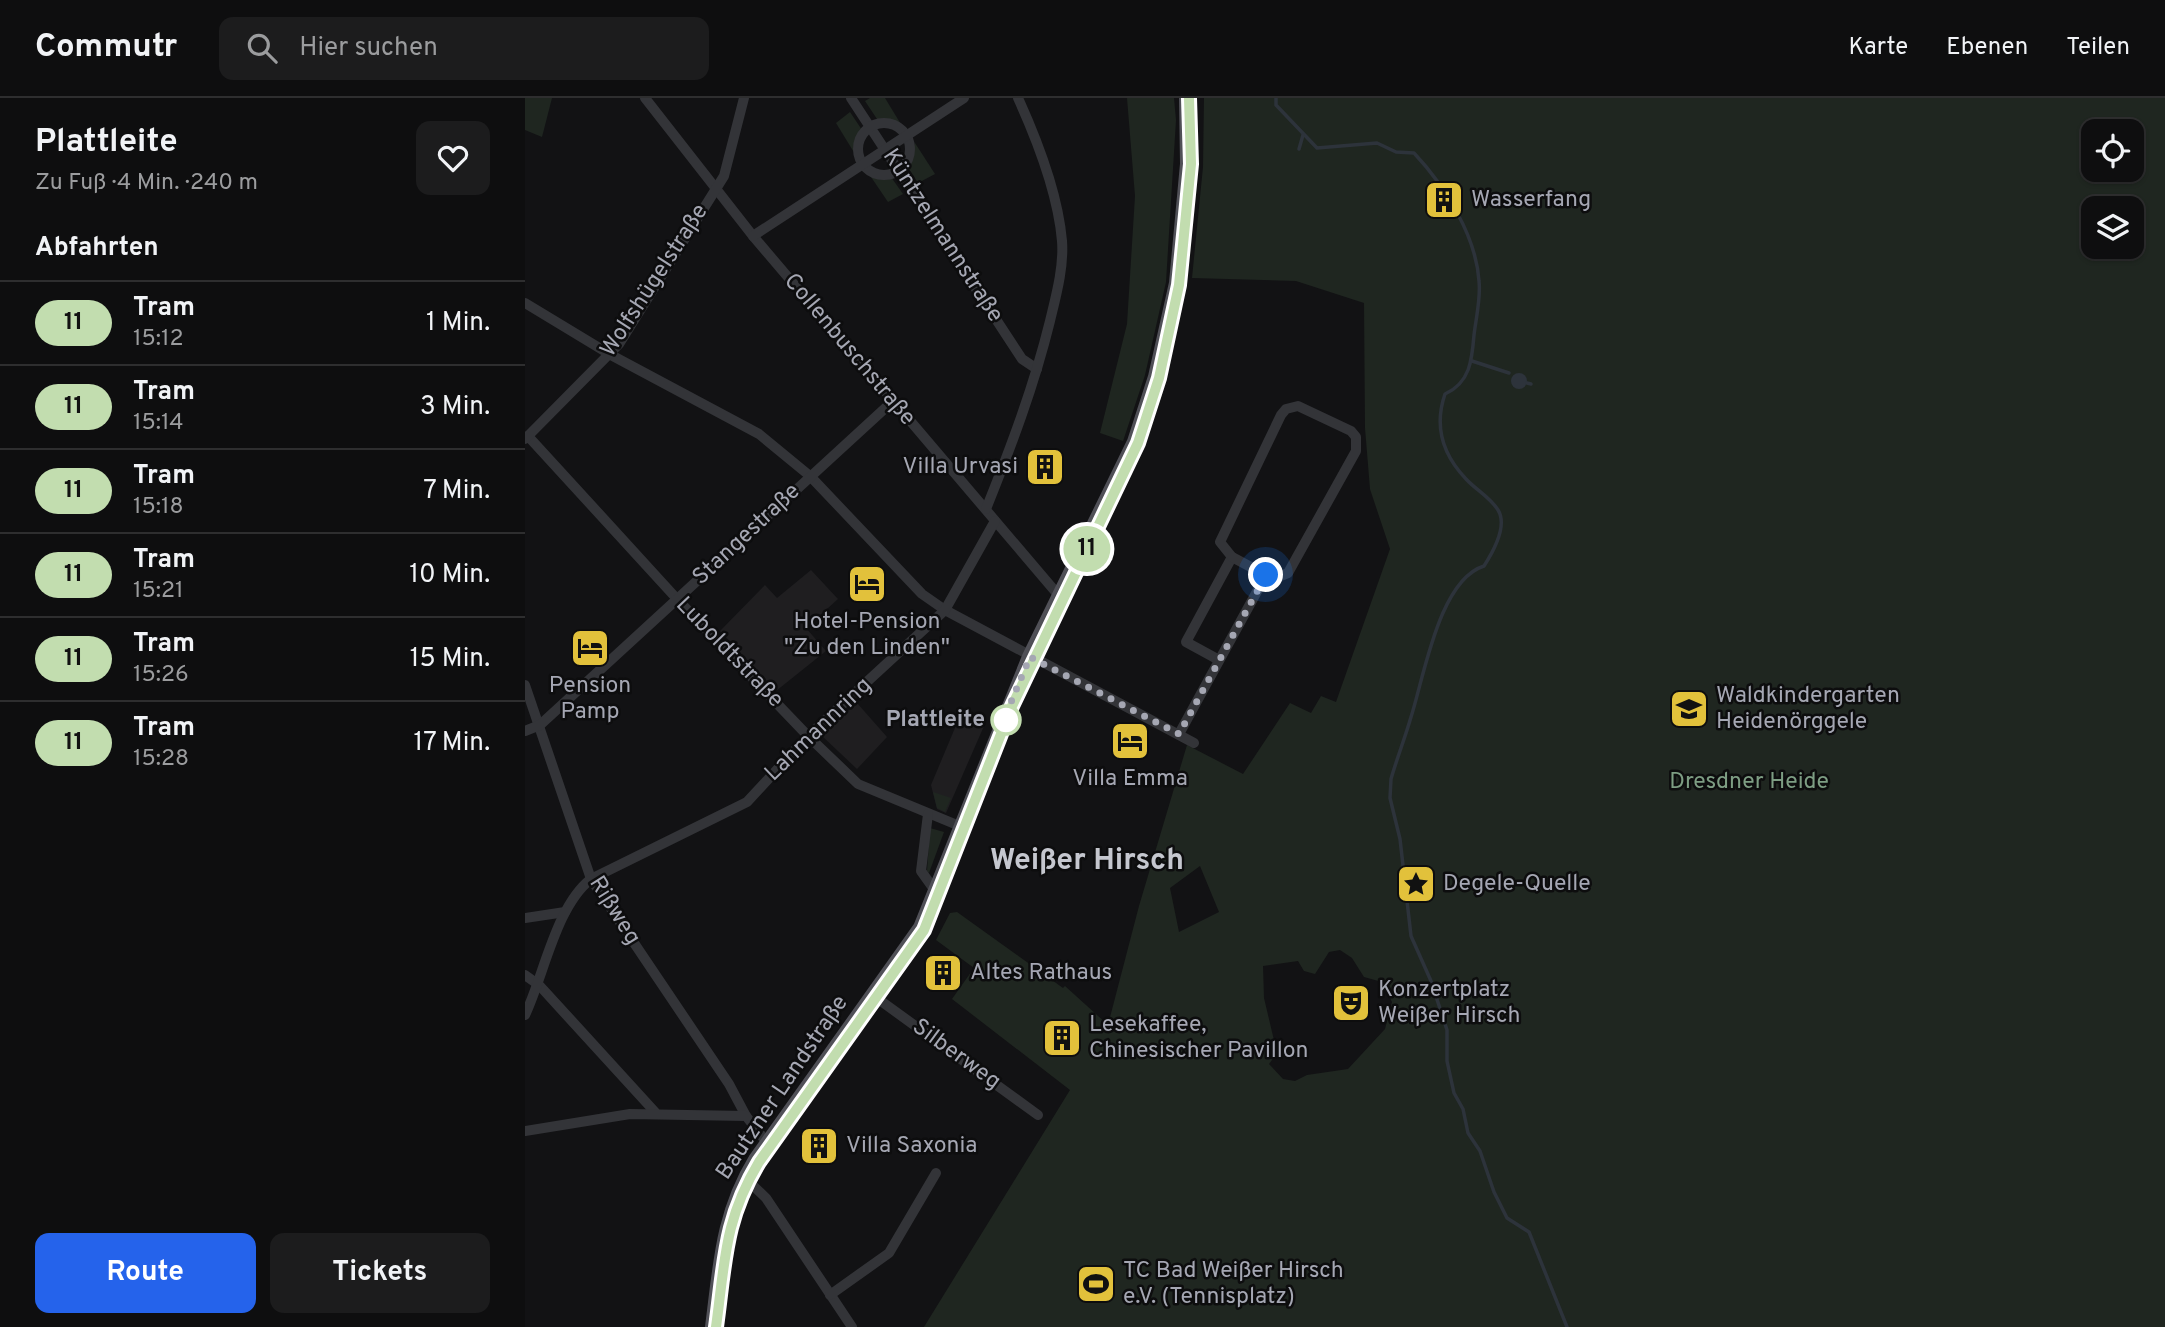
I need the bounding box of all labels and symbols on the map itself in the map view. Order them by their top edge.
street label: Küntzelmannstraße [875,144,1009,328]
building icon: Wasserfang [1423,179,1465,221]
place label: Wasserfang [1471,186,1591,215]
street label: Wolfshügelstraße [595,199,715,363]
street label: Collenbuschstraße [777,268,921,432]
building icon: Villa Urvasi [1024,446,1066,488]
place label: Villa Urvasi [903,453,1018,482]
street label: Stangestraße [687,478,807,592]
line badge: 11 [1055,526,1119,572]
your location [1248,557,1283,592]
hotel icon: Hotel-Pension "Zu den Linden" [846,563,888,605]
street label: Luboldtstraße [669,591,789,715]
place label: Hotel-Pension "Zu den Linden" [784,608,950,663]
hotel icon: Pension Pamp [569,627,611,669]
place label: Pension Pamp [549,672,631,727]
street label: Lahmannring [759,672,879,788]
place label: Waldkindergarten Heidenörggele [1716,682,1900,737]
school or university icon: Waldkindergarten Heidenörggele [1668,688,1710,730]
marker: Plattleite [991,705,1021,735]
place label: Plattleite [886,706,985,735]
hotel icon: Villa Emma [1109,720,1151,762]
place label: Villa Emma [1072,765,1188,794]
park label: Dresdner Heide [1669,768,1829,797]
district label: Weißer Hirsch [990,843,1184,880]
place icon: Degele-Quelle [1395,863,1437,905]
place label: Degele-Quelle [1443,870,1591,899]
street label: Rißweg [582,871,646,951]
building icon: Altes Rathaus [922,952,964,994]
place label: Altes Rathaus [970,959,1112,988]
place label: Konzertplatz Weißer Hirsch [1378,976,1520,1031]
theatre icon: Konzertplatz Weißer Hirsch [1330,982,1372,1024]
street label: Bautzner Landstraße [711,990,855,1186]
place label: Lesekaffee, Chinesischer Pavillon [1089,1011,1308,1066]
street label: Silberweg [906,1013,1006,1097]
building icon: Lesekaffee, Chinesischer Pavillon [1041,1017,1083,1059]
building icon: Villa Saxonia [798,1125,840,1167]
place label: Villa Saxonia [846,1132,977,1161]
place label: TC Bad Weißer Hirsch e.V. (Tennisplatz) [1123,1257,1344,1312]
sports icon: TC Bad Weißer Hirsch e.V. (Tennisplatz) [1075,1263,1117,1305]

